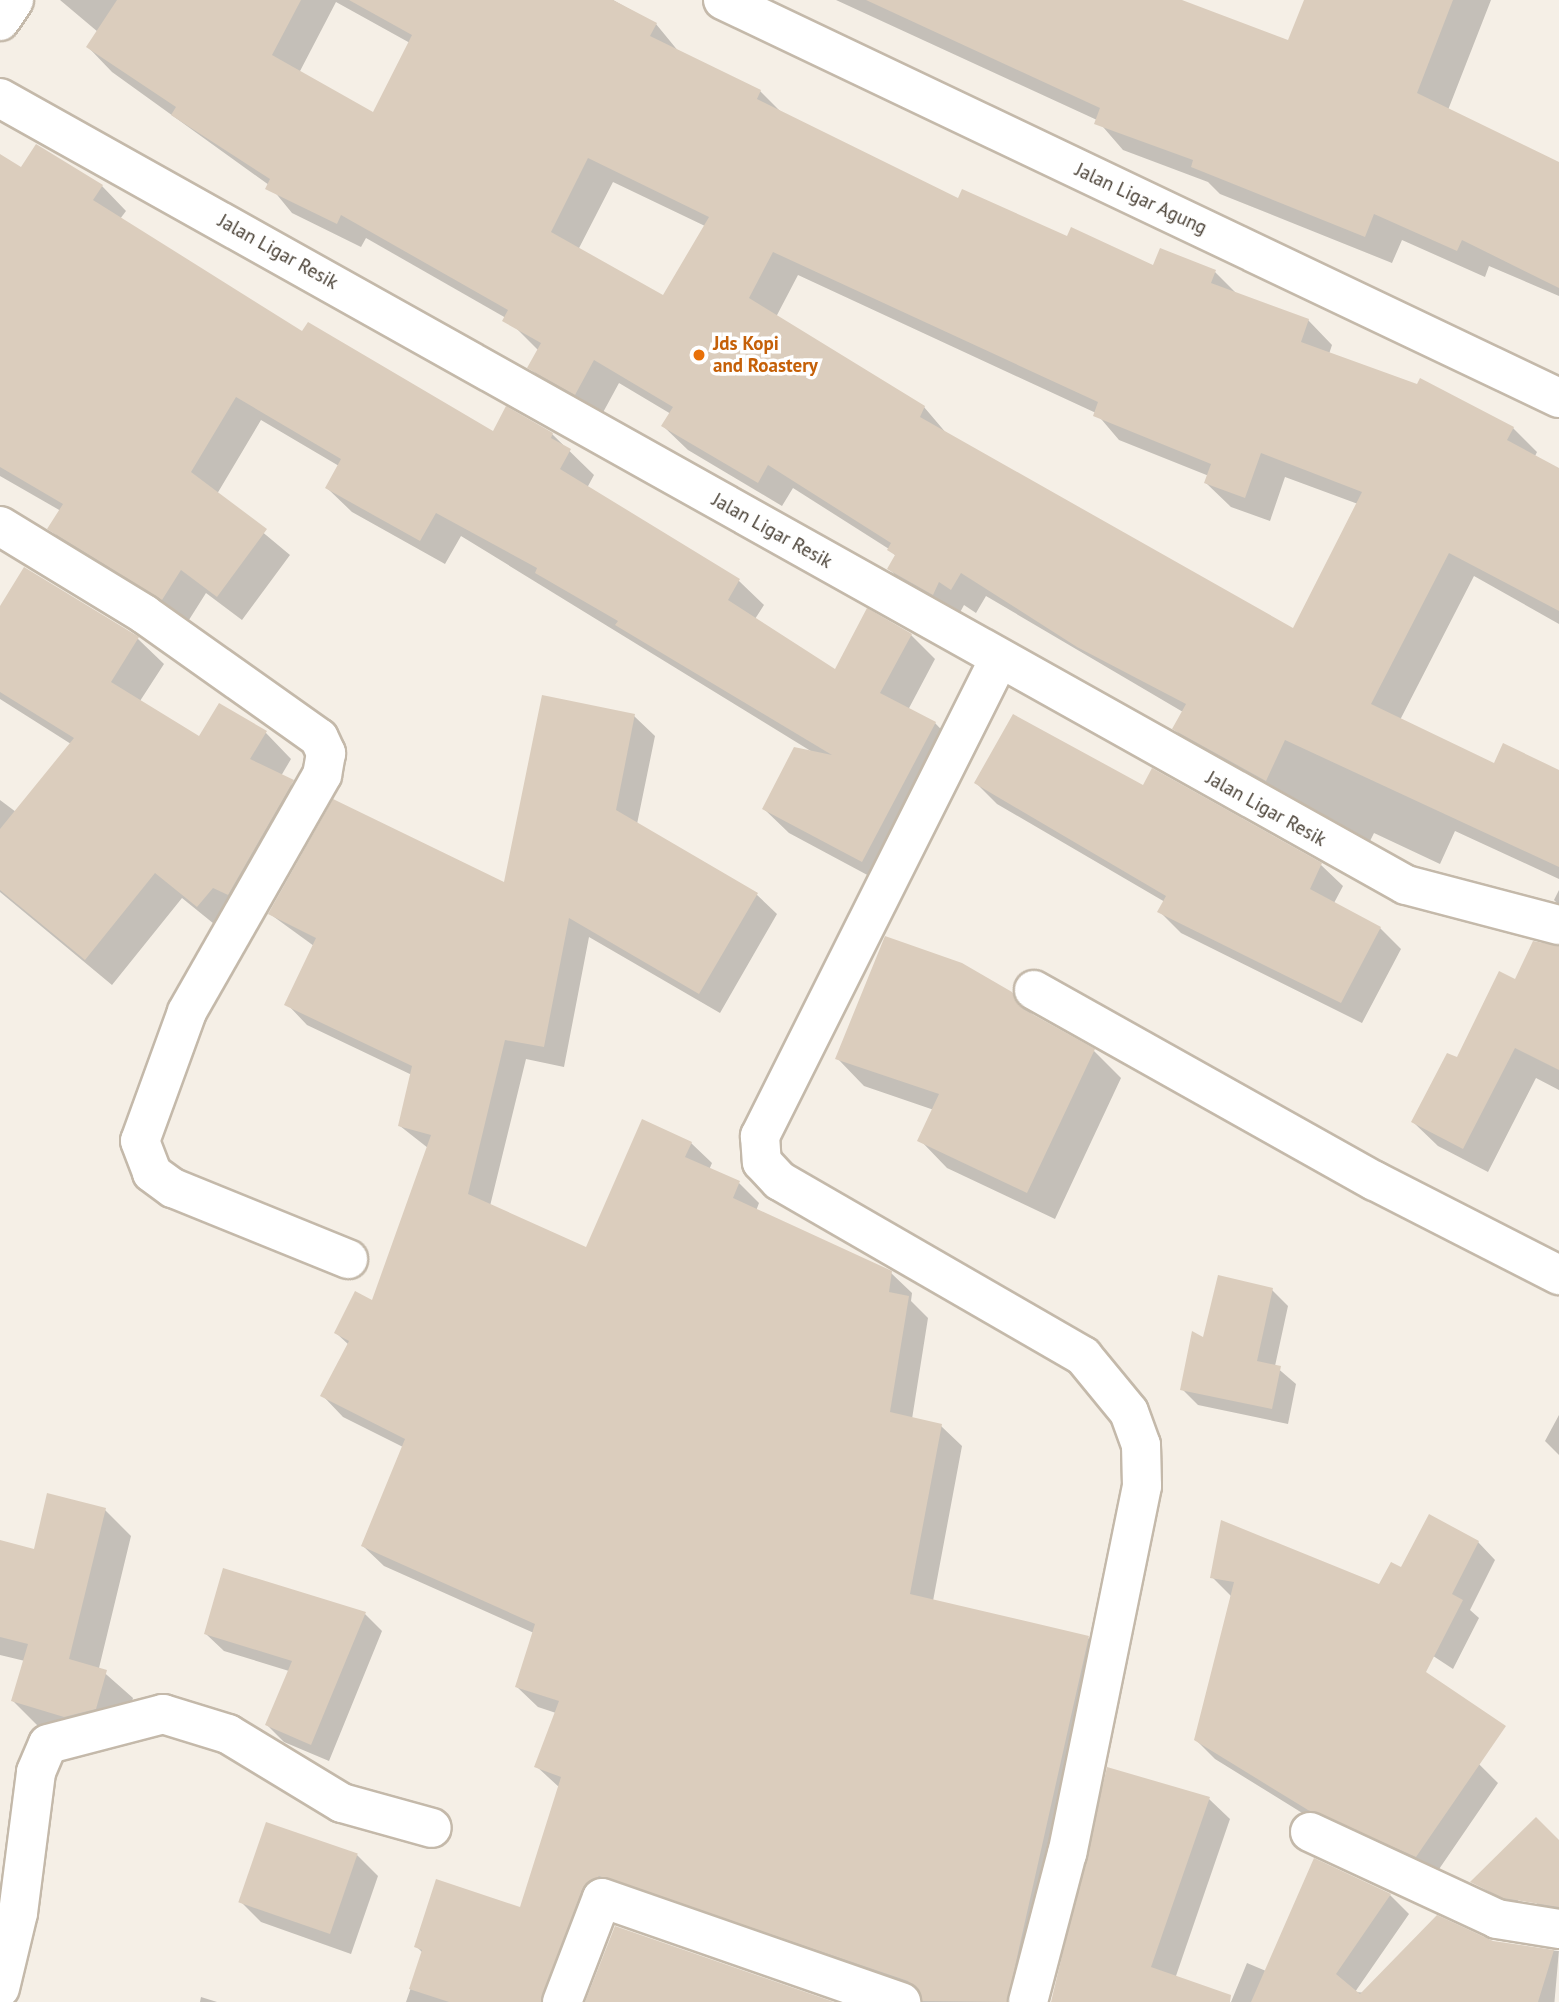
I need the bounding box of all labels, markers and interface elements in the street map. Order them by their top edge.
street label: Jalan Ligar Agung [1071,158,1211,240]
street label: Jalan Ligar Resik [214,210,342,294]
place label: Jds Kopi and Roastery [713,333,818,377]
marker: Jds Kopi and Roastery [691,347,707,363]
street label: Jalan Ligar Resik [708,489,836,573]
street label: Jalan Ligar Resik [1202,767,1330,851]

